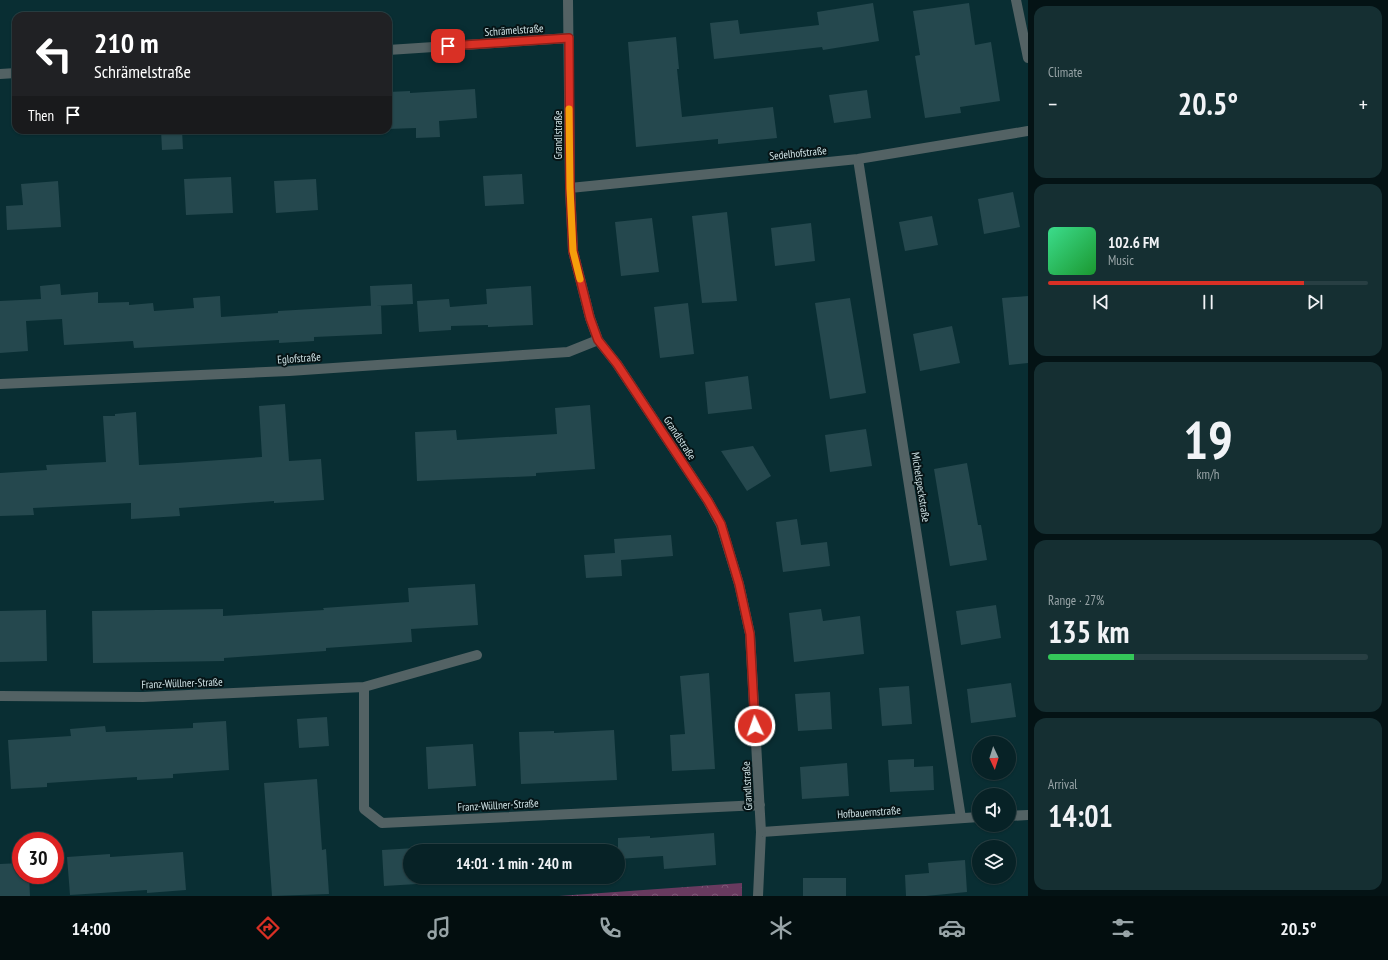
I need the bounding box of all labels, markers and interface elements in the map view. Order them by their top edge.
street label: Schrämelstraße [484,21,544,39]
text: 210 m [94,24,158,61]
icon: left [28,28,80,80]
pin [431,29,465,63]
icon: arrive [437,35,459,57]
text: Schrämelstraße [94,60,191,83]
text: Climate [1048,64,1082,81]
text: 20.5° [1178,84,1238,123]
text: − [1048,90,1057,118]
text: + [1359,90,1368,118]
icon: arrive [62,104,84,126]
text: Then [28,106,54,125]
street label: Grandlstraße [551,110,565,160]
street label: Sedelhofstraße [769,143,828,163]
text: 102.6 FM [1108,233,1159,252]
text: Music [1108,252,1134,269]
icon: previous [1090,291,1112,313]
icon: pause [1197,291,1219,313]
icon: next [1304,291,1326,313]
street label: Eglofstraße [277,349,322,367]
text: 19 [1183,406,1233,473]
street label: Grandlstraße [661,414,699,463]
street label: Michelspeckstraße [909,451,933,523]
text: km/h [1196,466,1220,483]
text: Range · 27% [1048,592,1104,609]
text: 135 km [1048,612,1129,651]
street label: Franz-Wüllner-Straße [141,675,223,691]
position arrow [734,705,776,747]
north arrow [972,736,1016,780]
map controls [972,736,1016,884]
street label: Grandlstraße [739,761,755,811]
text: Arrival [1048,776,1077,793]
button: sound [972,788,1016,832]
street label: Franz-Wüllner-Straße [457,796,539,814]
text: 14:01 [1048,796,1113,835]
street label: Hofbauernstraße [837,803,902,821]
speed limit sign: 30 [12,832,64,884]
button: layers [972,840,1016,884]
text: 14:01 · 1 min · 240 m [456,854,572,873]
icon: directions [254,914,282,942]
icon: music [425,914,453,942]
icon: phone [596,914,624,942]
icon: climate [767,914,795,942]
icon: car [938,914,966,942]
icon: filters [1109,914,1137,942]
text: 14:00 [72,917,110,940]
text: 20.5° [1280,917,1316,940]

